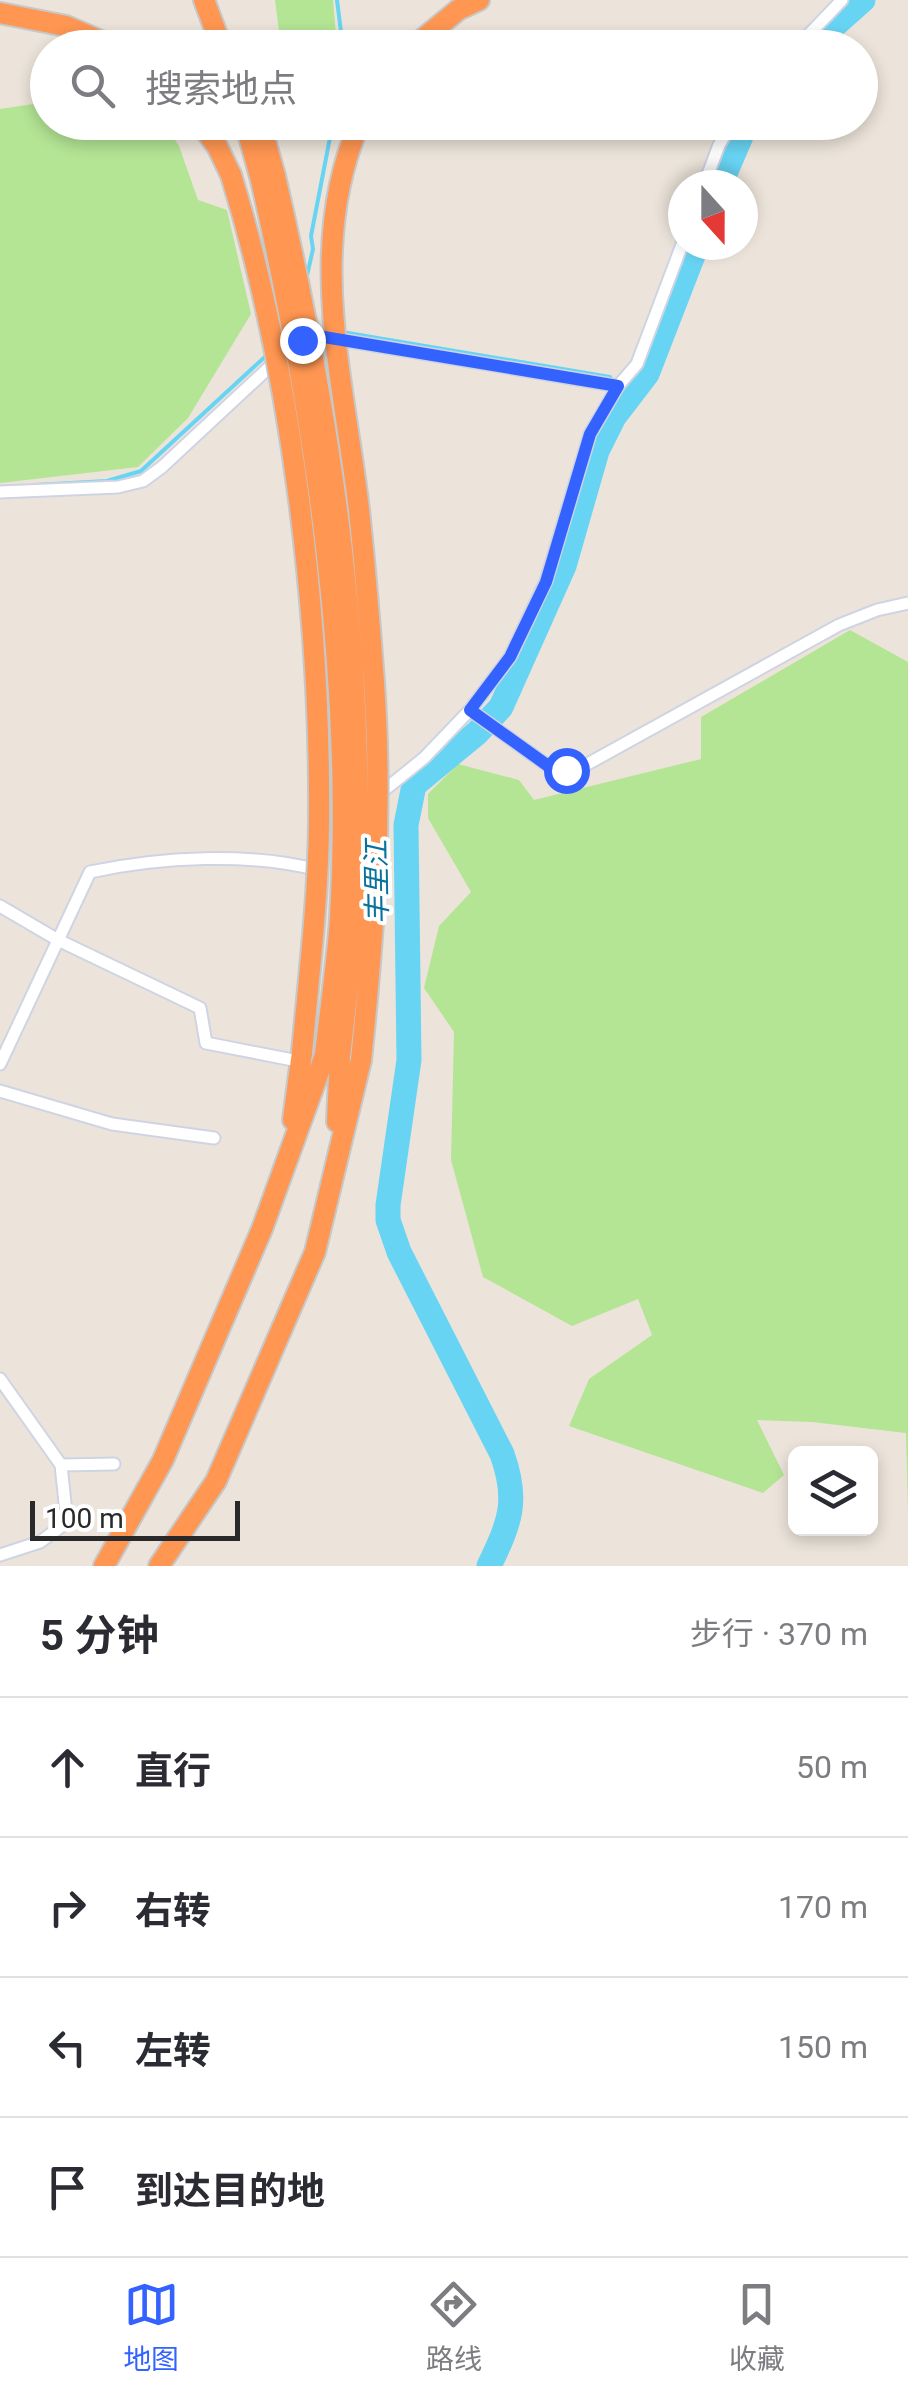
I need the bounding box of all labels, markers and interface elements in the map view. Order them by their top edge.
search box [30,30,878,140]
icon: search [65,58,120,113]
text: 搜索地点 [145,67,297,111]
north arrow [668,170,758,260]
route end [280,318,326,364]
route start [544,748,590,794]
water label: 丰里江 [360,837,394,924]
map controls [788,1446,878,1536]
button: layers [788,1446,878,1536]
scale bar [30,1496,240,1540]
text: 100 m [45,1502,124,1535]
text: 5 分钟 [40,1611,159,1660]
text: 步行 · 370 m [690,1615,868,1653]
icon: ahead [40,1740,95,1795]
text: 50 m [796,1748,868,1786]
text: 直行 [135,1749,211,1793]
icon: right [40,1880,95,1935]
text: 170 m [778,1888,868,1926]
text: 右转 [135,1889,211,1933]
icon: left [40,2020,95,2075]
text: 150 m [778,2028,868,2066]
text: 左转 [135,2029,211,2073]
icon: arrive [40,2160,95,2215]
text: 到达目的地 [135,2169,325,2213]
tab: 地图 [123,2277,179,2377]
tab: 路线 [426,2277,482,2377]
tab: 收藏 [729,2277,785,2377]

